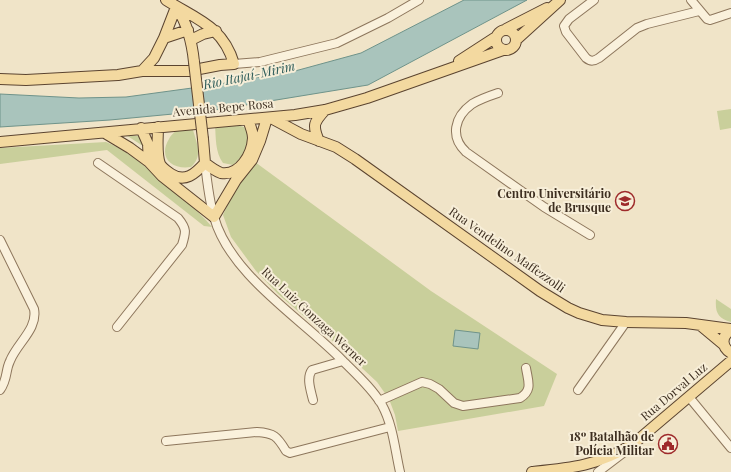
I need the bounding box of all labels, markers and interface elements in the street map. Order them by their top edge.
water label: Rio Itajaí-Mirim [200,56,296,93]
street label: Avenida Bepe Rosa [171,95,274,119]
place label: Centro Universitário de Brusque [497,185,611,215]
school or university icon: Centro Universitário de Brusque [614,190,636,212]
street label: Rua Vendelino Maffezzolli [446,203,569,296]
street label: Rua Luiz Gonzaga Werner [259,263,371,370]
street label: Rua Dorval Luz [637,359,710,424]
place label: 18º Batalhão de Polícia Militar [569,428,654,458]
public building icon: 18º Batalhão de Polícia Militar [657,433,679,455]

